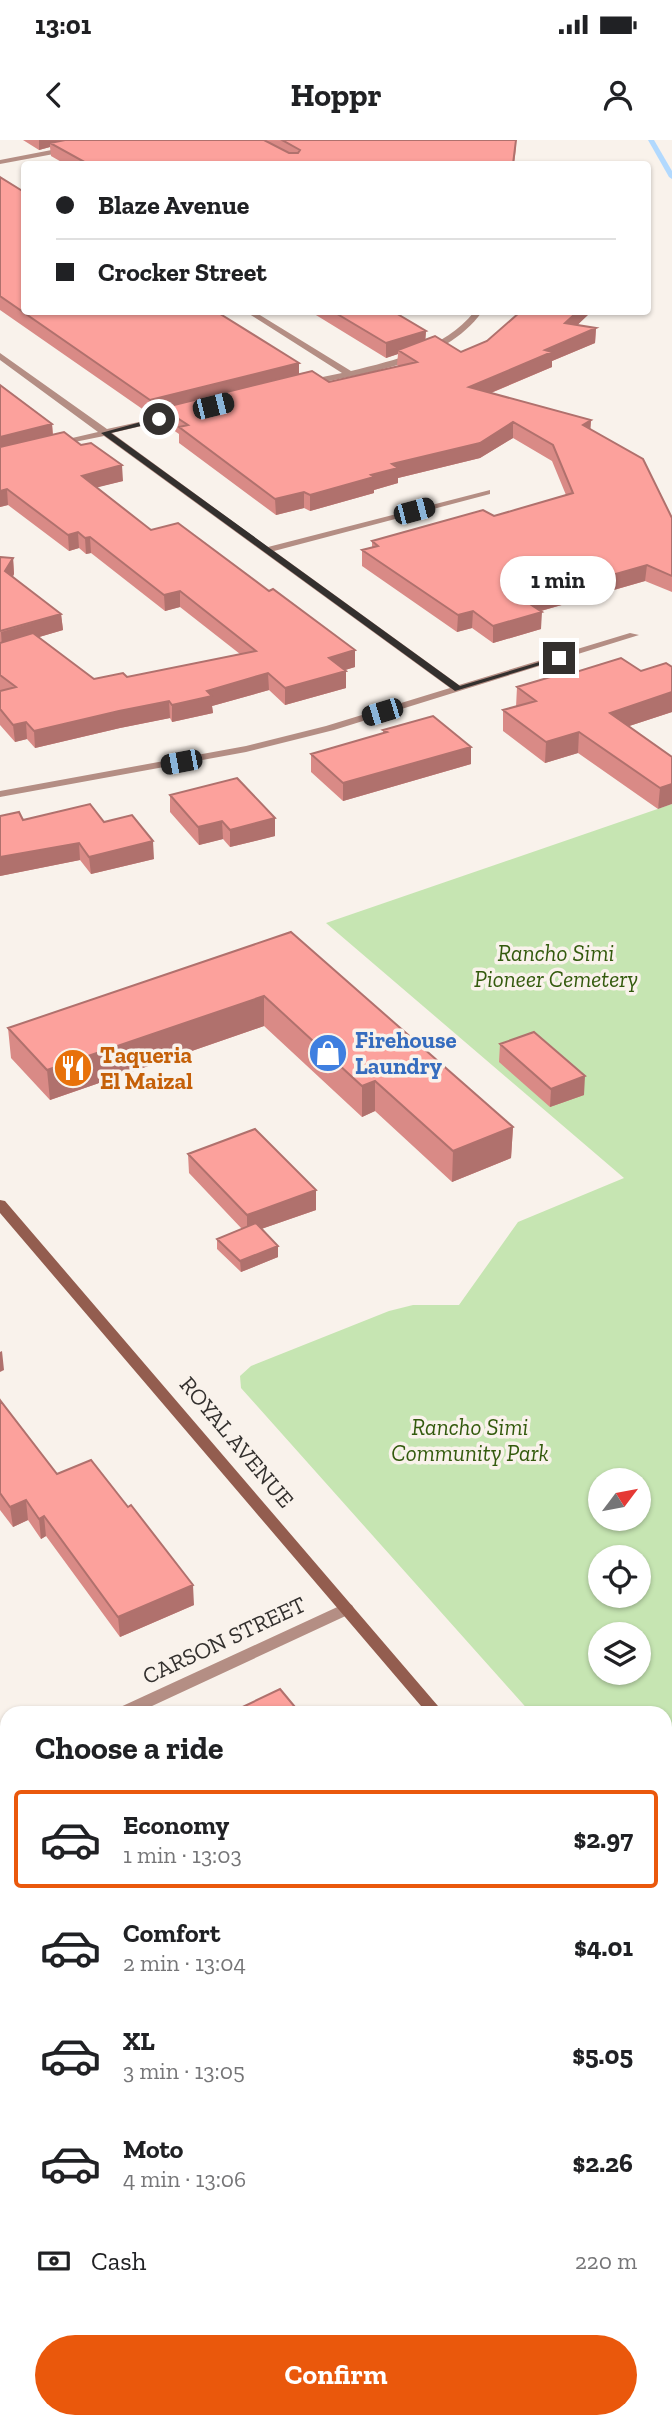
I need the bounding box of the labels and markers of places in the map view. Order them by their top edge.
place label: Firehouse Laundry [355,1026,457,1080]
shop icon: Firehouse Laundry [307,1032,349,1074]
place label: Taqueria El Maizal [100,1041,193,1095]
restaurant icon: Taqueria El Maizal [52,1047,94,1089]

